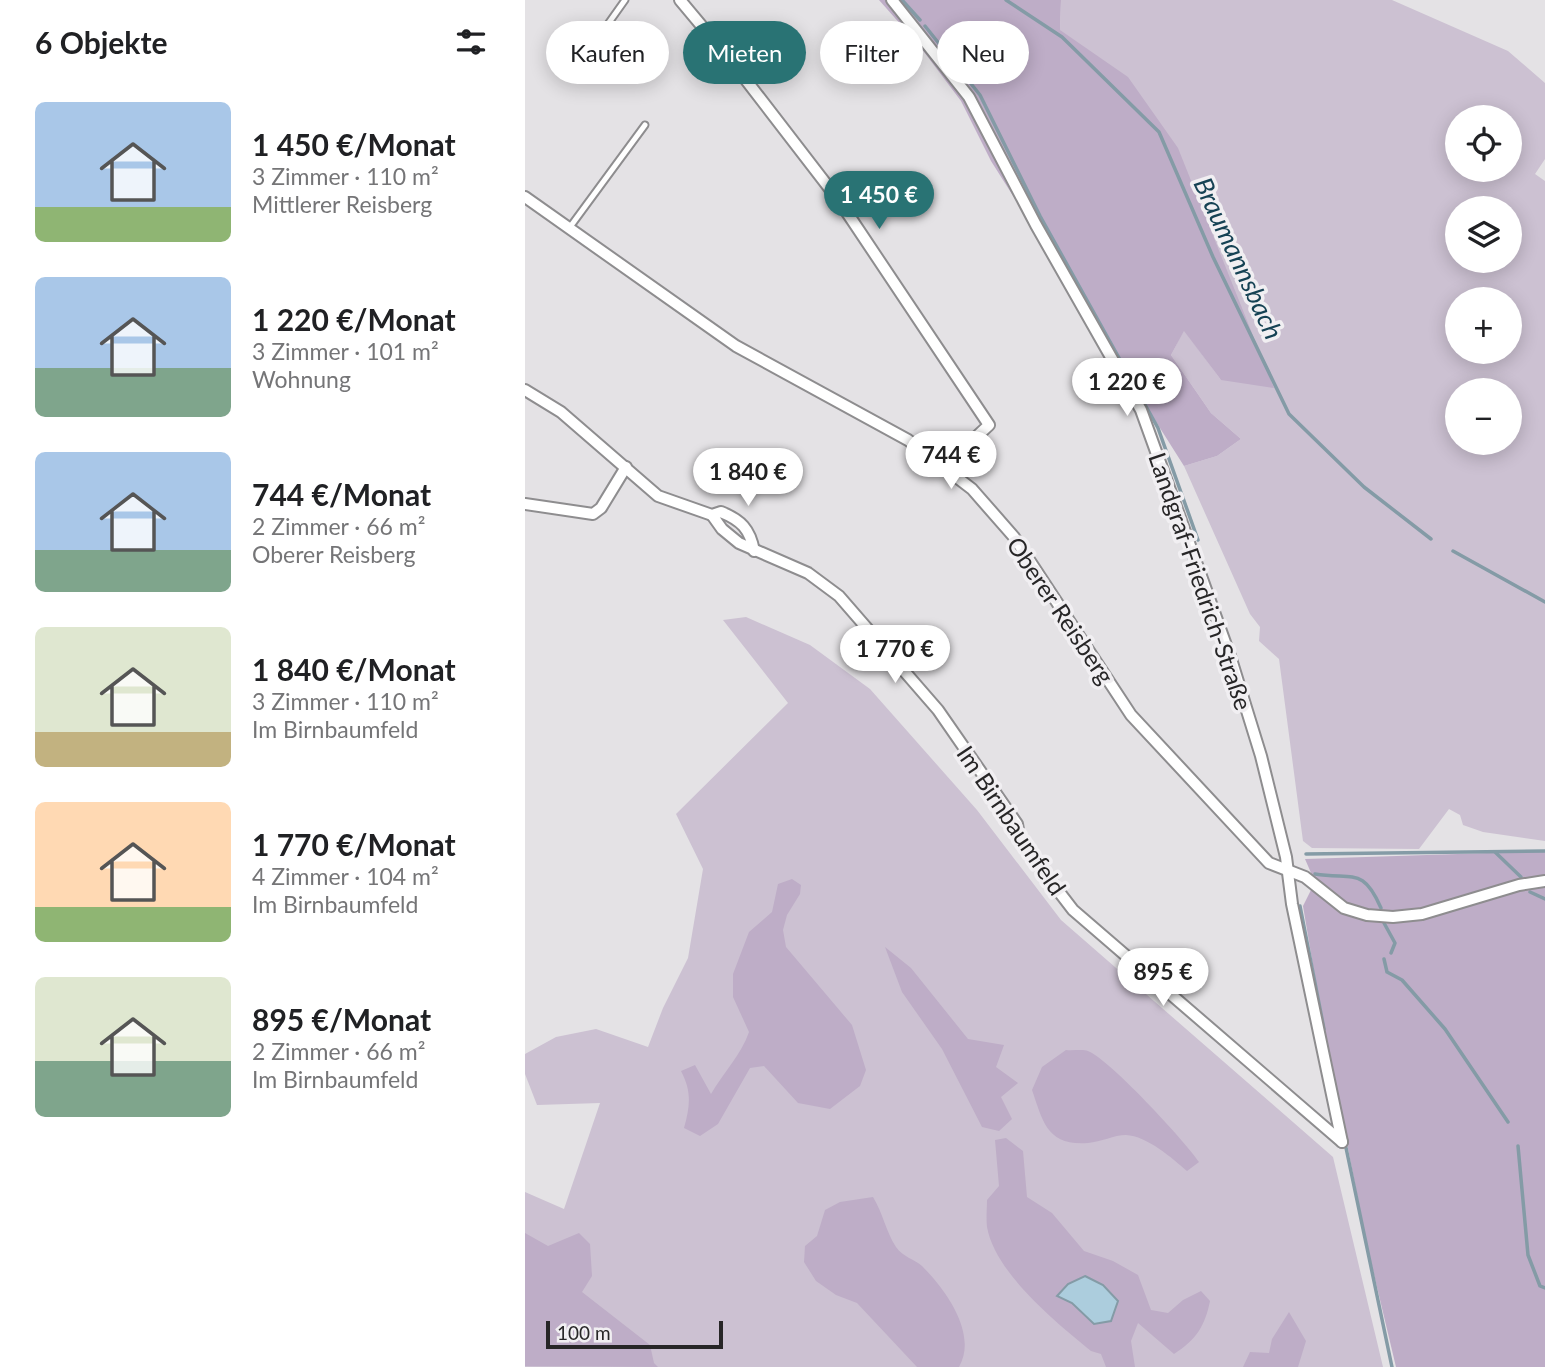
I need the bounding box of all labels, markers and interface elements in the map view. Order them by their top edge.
chip: Kaufen [546,21,669,84]
chip: Mieten [683,21,806,84]
chip: Filter [820,21,923,84]
chip: Neu [937,21,1029,84]
icon: filters [452,23,490,61]
text: 6 Objekte [35,24,167,60]
map controls [1445,105,1522,455]
button: locate [1445,105,1522,182]
text: 1 450 €/Monat [252,126,456,162]
icon: home [91,130,175,214]
text: 3 Zimmer · 110 m² [252,162,439,190]
pin: 1 450 € [814,172,944,231]
water label: Braumannsbach [1188,172,1290,344]
text: 1 450 € [840,180,918,208]
text: Mittlerer Reisberg [252,190,432,218]
button: layers [1445,196,1522,273]
button: + [1445,287,1522,364]
text: 1 220 €/Monat [252,301,456,337]
icon: home [91,305,175,389]
text: 3 Zimmer · 101 m² [252,337,439,365]
pin: 1 220 € [1062,358,1192,418]
text: Wohnung [252,365,351,393]
text: 1 220 € [1088,367,1166,395]
button: − [1445,378,1522,455]
pin: 744 € [902,432,1000,491]
text: 744 € [922,440,980,468]
pin: 1 840 € [683,448,813,508]
street label: Landgraf-Friedrich-Straße [1143,448,1259,714]
text: 1 840 € [709,457,787,485]
text: 744 €/Monat [252,476,431,512]
icon: home [91,480,175,564]
text: 2 Zimmer · 66 m² [252,512,425,540]
street label: Oberer Reisberg [1001,531,1121,689]
text: Oberer Reisberg [252,540,415,568]
pin: 1 770 € [830,626,960,685]
text: 1 770 € [856,634,934,662]
text: 1 840 €/Monat [252,651,456,687]
icon: home [91,655,175,739]
text: 3 Zimmer · 110 m² [252,687,439,715]
text: Im Birnbaumfeld [252,715,418,743]
street label: Im Birnbaumfeld [951,740,1073,900]
text: 1 770 €/Monat [252,826,456,862]
icon: home [91,830,175,914]
text: 4 Zimmer · 104 m² [252,862,439,890]
text: Im Birnbaumfeld [252,890,418,918]
pin: 895 € [1114,948,1212,1008]
text: 895 € [1134,957,1192,985]
text: 895 €/Monat [252,1001,431,1037]
icon: home [91,1005,175,1089]
text: 2 Zimmer · 66 m² [252,1037,425,1065]
text: Im Birnbaumfeld [252,1065,418,1093]
scale bar [546,1318,723,1350]
text: 100 m [557,1321,611,1344]

